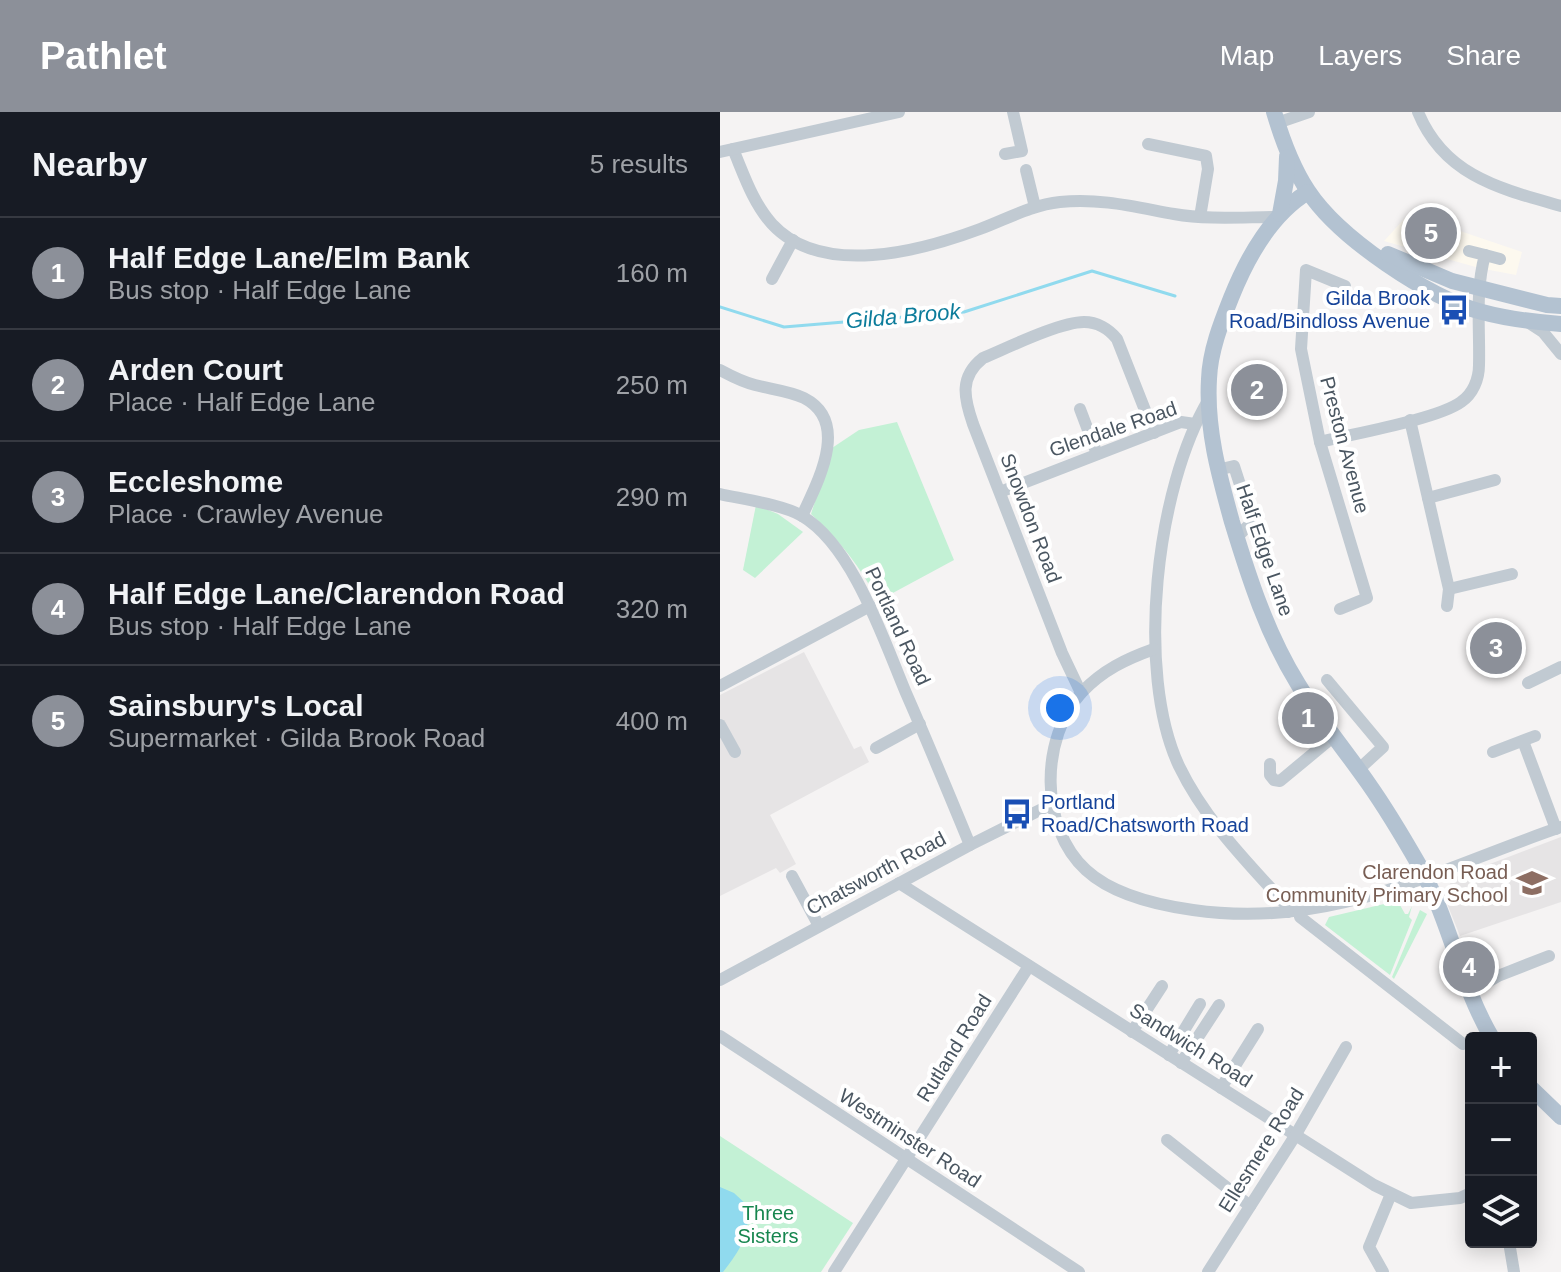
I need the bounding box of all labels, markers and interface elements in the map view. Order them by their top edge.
text: Pathlet [40,35,167,77]
text: Map [1220,40,1274,71]
text: Layers [1318,40,1402,71]
text: Share [1446,40,1521,71]
text: Nearby [32,145,147,183]
text: 5 results [590,149,688,179]
pin: 5 [1405,203,1457,263]
text: Half Edge Lane/Elm Bank [108,241,470,274]
text: 1 [51,258,65,288]
text: 160 m [616,258,688,288]
text: Bus stop · Half Edge Lane [108,275,412,305]
place label: Gilda Brook Road/Bindloss Avenue [1229,287,1431,332]
bus stop icon: Gilda Brook Road/Bindloss Avenue [1437,293,1471,327]
water label: Gilda Brook [845,298,962,333]
text: Arden Court [108,353,283,386]
pin: 2 [1231,360,1283,420]
text: 2 [51,370,65,400]
text: 250 m [616,370,688,400]
street label: Preston Avenue [1316,374,1374,516]
text: Place · Half Edge Lane [108,387,375,417]
street label: Glendale Road [1046,397,1180,461]
street label: Snowdon Road [996,450,1066,586]
text: Eccleshome [108,465,283,498]
street label: Half Edge Lane [1232,481,1298,619]
text: 3 [51,482,65,512]
text: 290 m [616,482,688,512]
text: Place · Crawley Avenue [108,499,384,529]
street label: Portland Road [861,563,935,689]
text: Half Edge Lane/Clarendon Road [108,577,565,610]
text: 4 [51,594,65,624]
text: 320 m [616,594,688,624]
text: Bus stop · Half Edge Lane [108,611,412,641]
pin: 3 [1470,618,1522,678]
your location [1040,688,1080,728]
pin: 1 [1282,688,1334,748]
text: Sainsbury's Local [108,689,364,722]
text: 5 [51,706,65,736]
text: 400 m [616,706,688,736]
text: Supermarket · Gilda Brook Road [108,723,485,753]
place label: Portland Road/Chatsworth Road [1041,791,1249,836]
bus stop icon: Portland Road/Chatsworth Road [1000,797,1034,831]
street label: Chatsworth Road [803,827,949,919]
place label: Clarendon Road Community Primary School [1266,861,1508,906]
school or university icon: Clarendon Road Community Primary School [1515,866,1549,900]
pin: 4 [1443,937,1495,997]
street label: Rutland Road [912,990,996,1106]
street label: Sandwich Road [1126,999,1256,1091]
map controls [1465,1032,1537,1248]
button: + [1465,1032,1537,1104]
street label: Westminster Road [835,1084,985,1192]
street label: Ellesmere Road [1214,1084,1308,1216]
button: − [1465,1104,1537,1176]
button: layers [1465,1176,1537,1248]
park label: Three Sisters [737,1202,799,1247]

